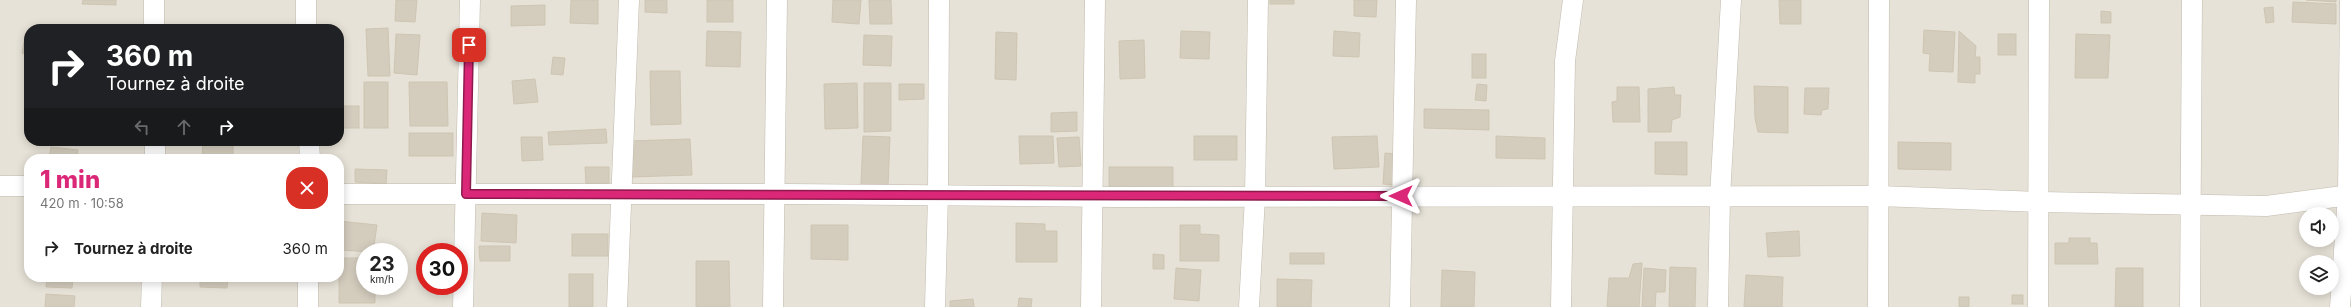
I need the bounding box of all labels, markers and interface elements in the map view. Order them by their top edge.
pin [452,28,486,62]
icon: arrive [458,34,480,56]
text: 360 m [106,39,193,73]
icon: right [40,40,92,92]
text: Tournez à droite [106,73,245,94]
icon: left [131,116,153,138]
icon: ahead [173,116,195,138]
icon: right [215,116,237,138]
text: 1 min [40,165,100,194]
button: close [286,167,328,209]
position arrow [1380,175,1422,217]
text: 420 m · 10:58 [40,195,124,211]
map controls [2299,207,2339,295]
button: sound [2299,207,2339,247]
icon: right [40,237,62,259]
text: Tournez à droite [74,239,193,258]
text: 360 m [283,239,328,258]
speed limit sign: 30 [416,243,468,295]
text: 23 [369,252,395,276]
button: layers [2299,255,2339,295]
text: km/h [370,273,394,285]

